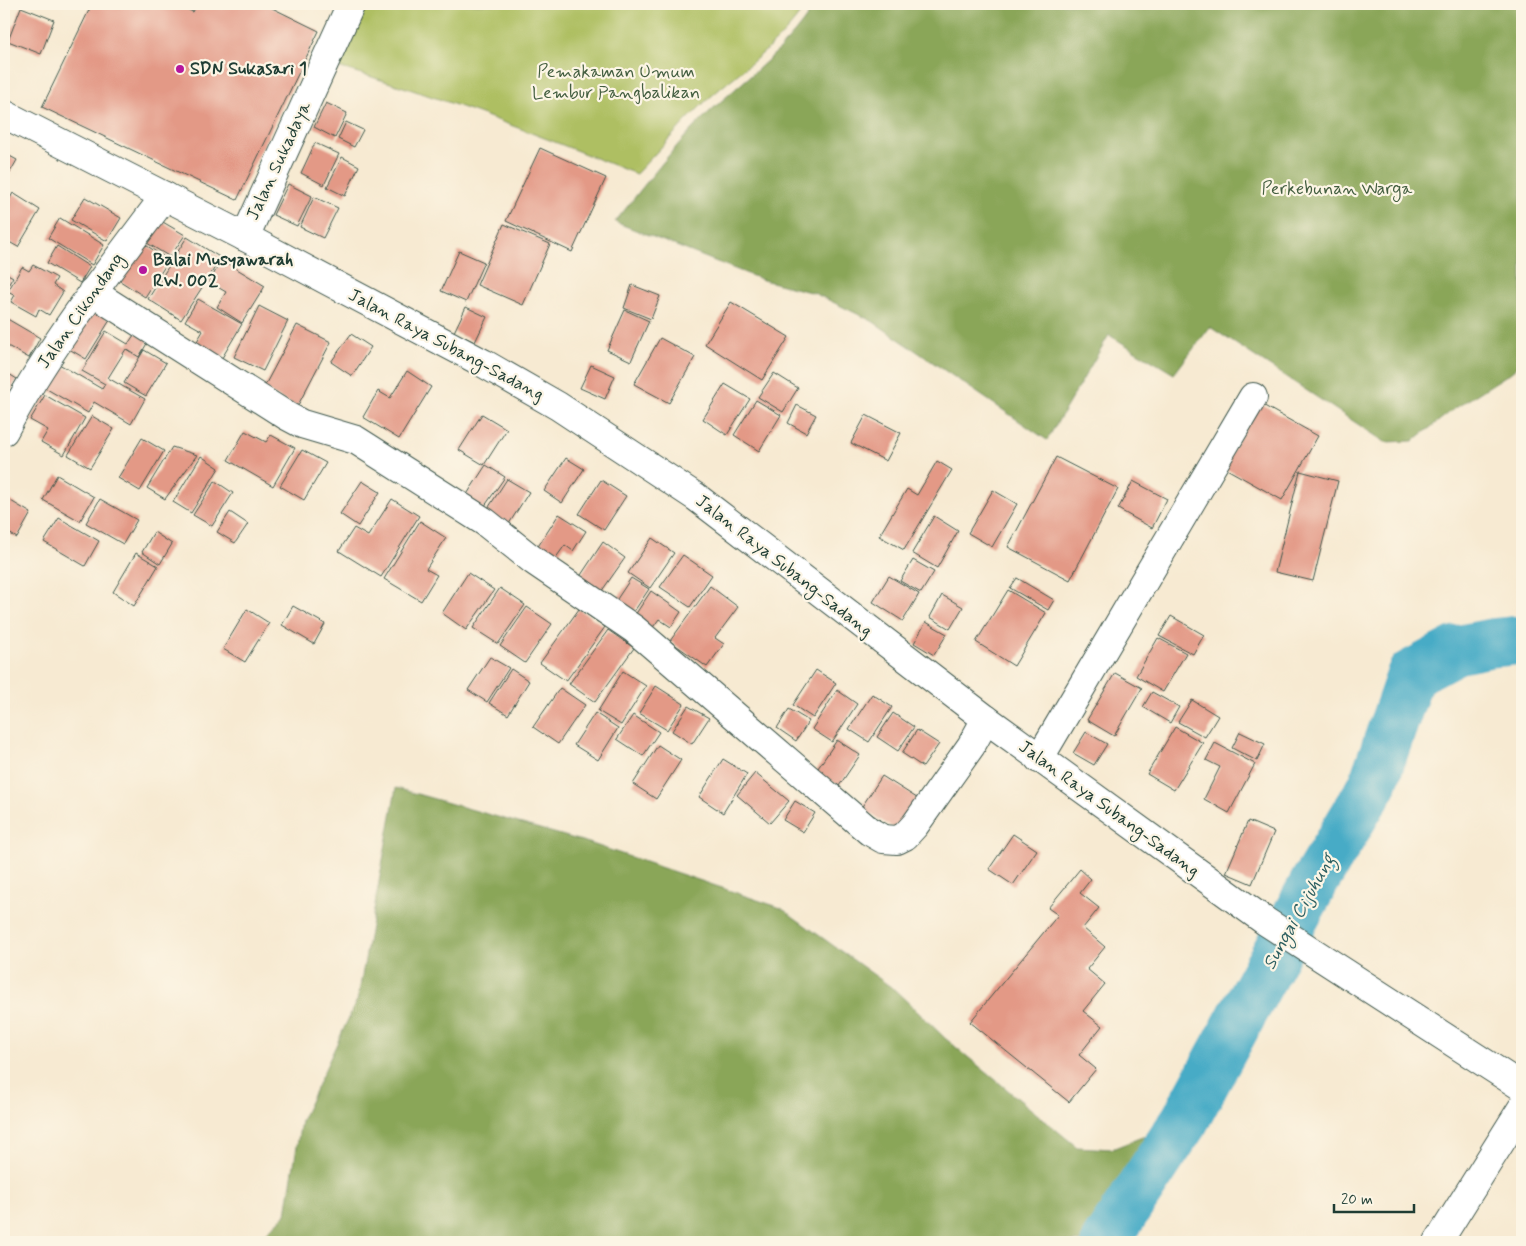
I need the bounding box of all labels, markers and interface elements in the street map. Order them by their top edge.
place label: SDN Sukasari 1 [190,57,307,81]
park label: Pemakaman Umum Lembur Pangbalikan [532,60,700,105]
marker: SDN Sukasari 1 [174,63,186,75]
street label: Jalan Sukadaya [241,98,317,224]
park label: Perkebunan Warga [1262,177,1413,202]
street label: Jalan Cikondang [32,248,131,374]
place label: Balai Musyawarah RW. 002 [153,248,293,293]
marker: Balai Musyawarah RW. 002 [137,264,149,276]
street label: Jalan Raya Subang-Sadang [343,283,548,408]
street label: Jalan Raya Subang-Sadang [690,489,877,643]
street label: Jalan Raya Subang-Sadang [1013,735,1204,884]
water label: Sungai Cijuhung [1257,848,1344,975]
scale bar [1334,1181,1414,1213]
text: 20 m [1341,1190,1373,1210]

